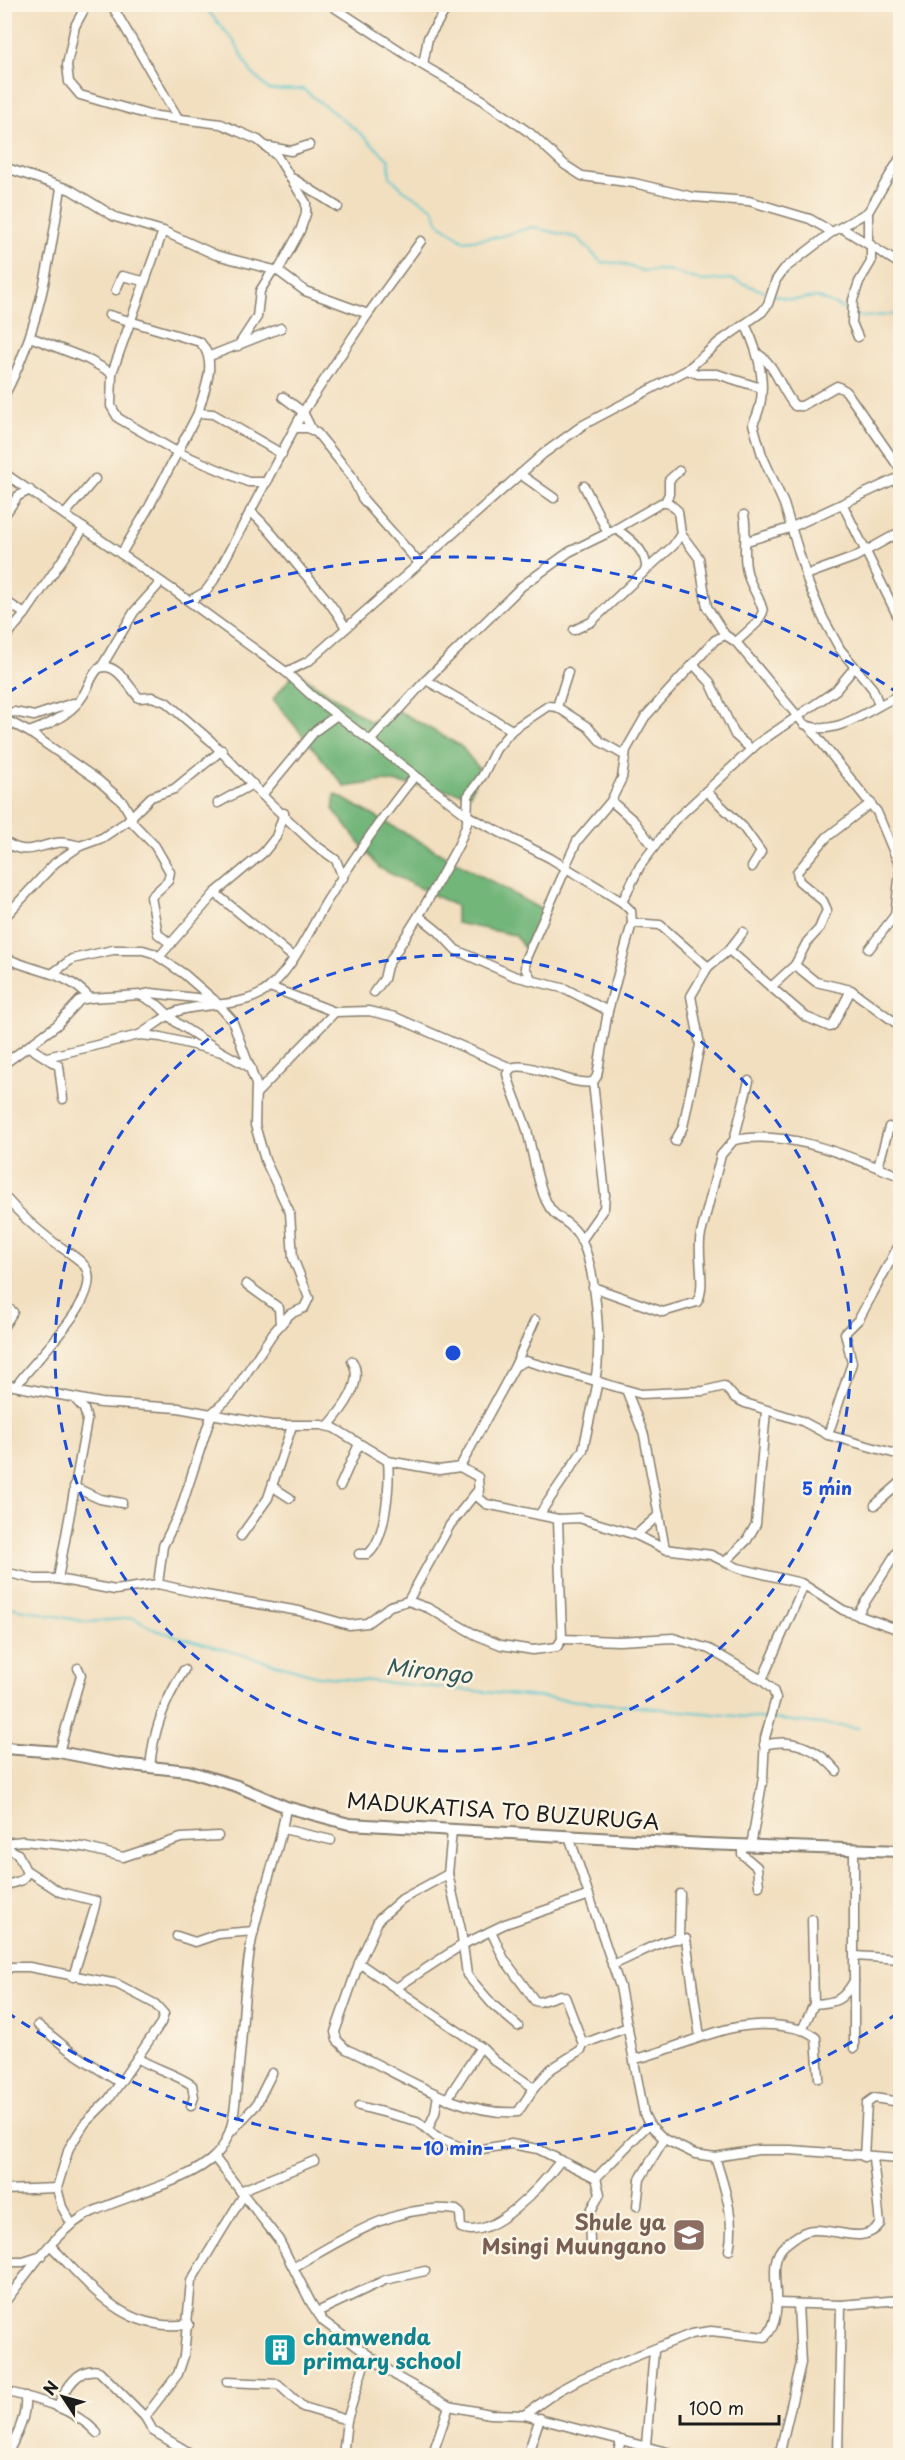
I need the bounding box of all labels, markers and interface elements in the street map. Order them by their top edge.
centre of rings [443,1343,463,1363]
text: 5 min [802,1474,852,1501]
water label: Mirongo [384,1649,475,1691]
street label: MADUKATISA TO BUZURUGA [346,1783,660,1837]
text: 10 min [423,2134,483,2161]
place label: Shule ya Msingi Muungano [482,2205,666,2261]
school or university icon: Shule ya Msingi Muungano [671,2217,707,2253]
place label: chamwenda primary school [303,2320,462,2376]
building icon: chamwenda primary school [262,2332,298,2368]
north arrow [33,2367,93,2427]
text: N [37,2375,63,2400]
scale bar [680,2388,779,2426]
text: 100 m [689,2394,744,2421]

